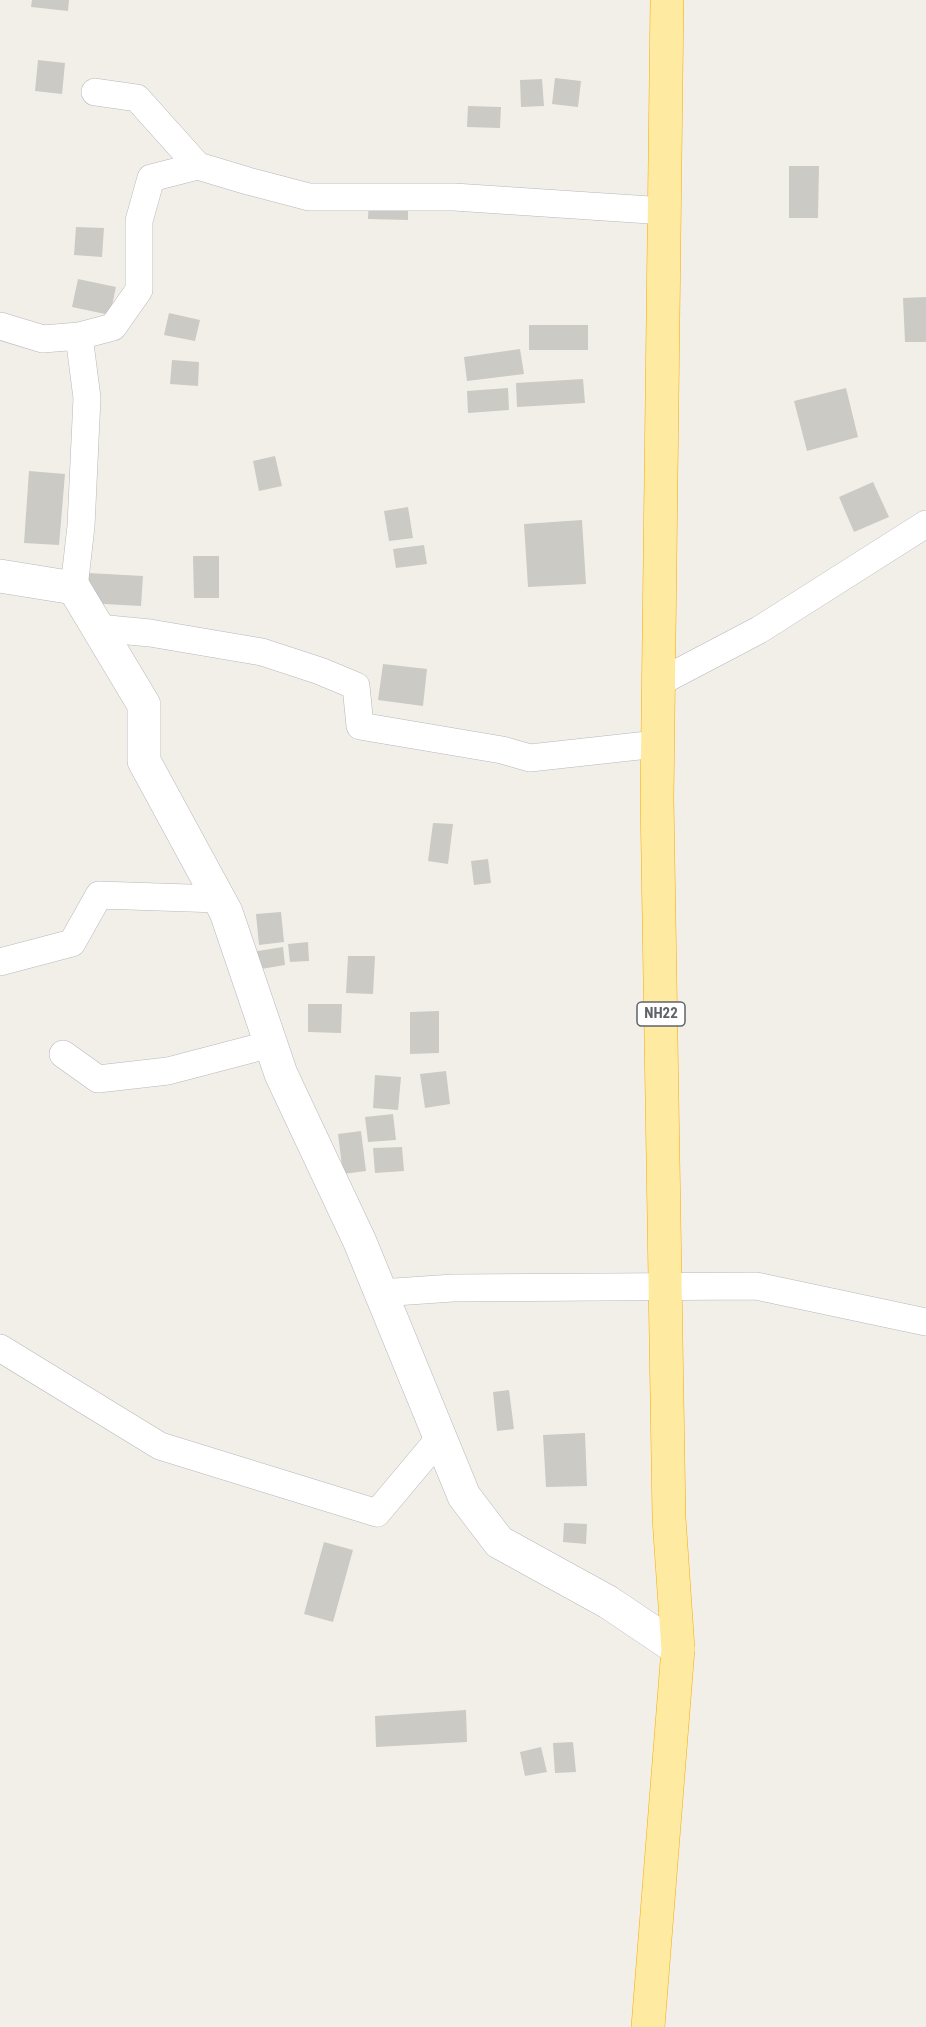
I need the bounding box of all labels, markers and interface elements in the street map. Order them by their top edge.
road number: NH22 [637,1002,685,1026]

